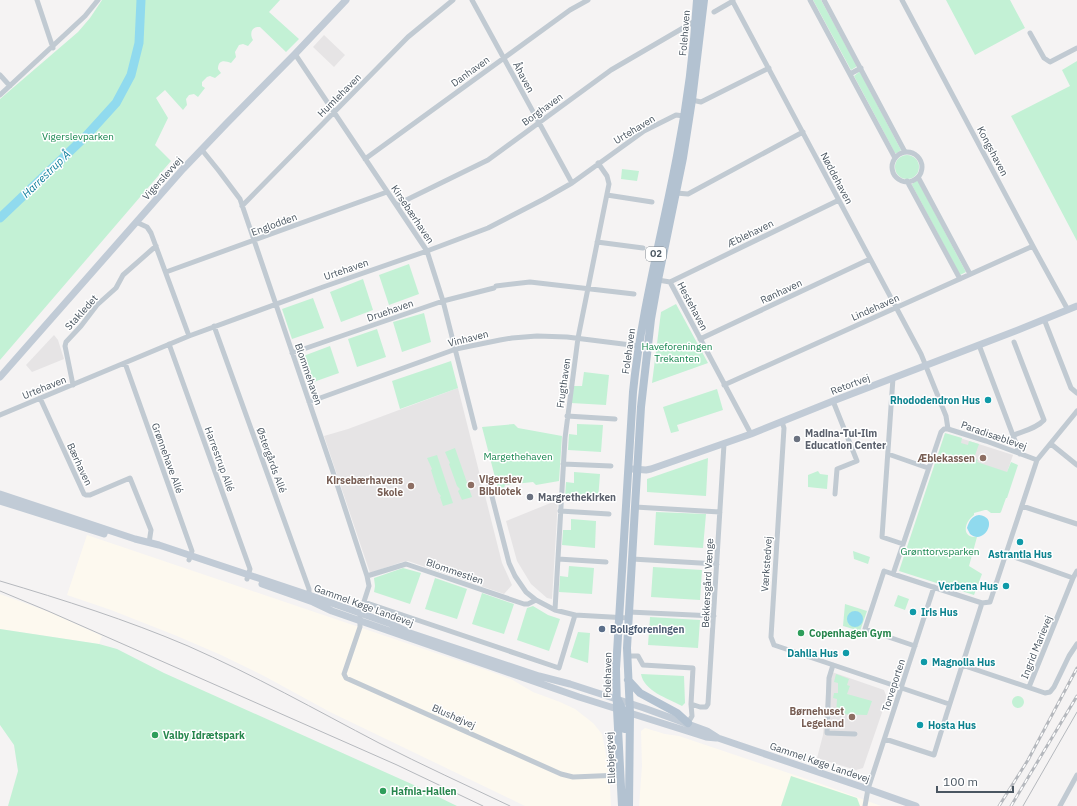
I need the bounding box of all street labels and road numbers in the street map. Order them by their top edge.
street label: Folehaven [676,10,693,57]
street label: Danhaven [448,53,492,90]
street label: Åhaven [510,59,537,95]
street label: Humlehaven [315,71,364,120]
street label: Borghaven [519,90,565,129]
street label: Urtehaven [611,112,657,147]
street label: Kongshaven [974,124,1011,178]
street label: Nøddehaven [817,150,856,206]
street label: Vigerslevvej [140,154,185,203]
street label: Kirsebærhaven [388,182,437,246]
street label: Englodden [249,210,299,239]
street label: Æblehaven [725,217,776,250]
road number: O2 [646,247,666,261]
street label: Urtehaven [322,256,370,283]
street label: Rønhaven [758,276,804,307]
street label: Hestehaven [674,280,711,333]
street label: Lindehaven [849,291,901,324]
street label: Stakledet [62,292,101,333]
street label: Druehaven [365,296,415,325]
street label: Vinhaven [447,327,490,350]
street label: Folehaven [619,327,638,375]
street label: Blommehaven [292,341,325,407]
street label: Frugthaven [554,357,573,409]
street label: Retortvej [829,371,872,398]
street label: Urtehaven [20,373,68,402]
street label: Paradisæblevej [959,418,1028,453]
street label: Grønnehave Allé [149,421,186,496]
street label: Harrestrup Allé [202,425,237,494]
street label: Østergårds Allé [254,426,290,495]
street label: Bærhaven [64,441,95,488]
street label: Værkstedvej [758,536,775,592]
street label: Bekkersgård Vænge [699,537,716,628]
street label: Blommestien [424,556,485,587]
street label: Gammel Køge Landevej [312,581,415,630]
street label: Ingrid Marievej [1018,614,1055,681]
street label: Folehaven [601,652,614,698]
street label: Torveporten [879,657,908,713]
street label: Blushøjvej [430,701,478,732]
street label: Ellebjergvej [603,732,618,784]
street label: Gammel Køge Landevej [768,739,872,786]

